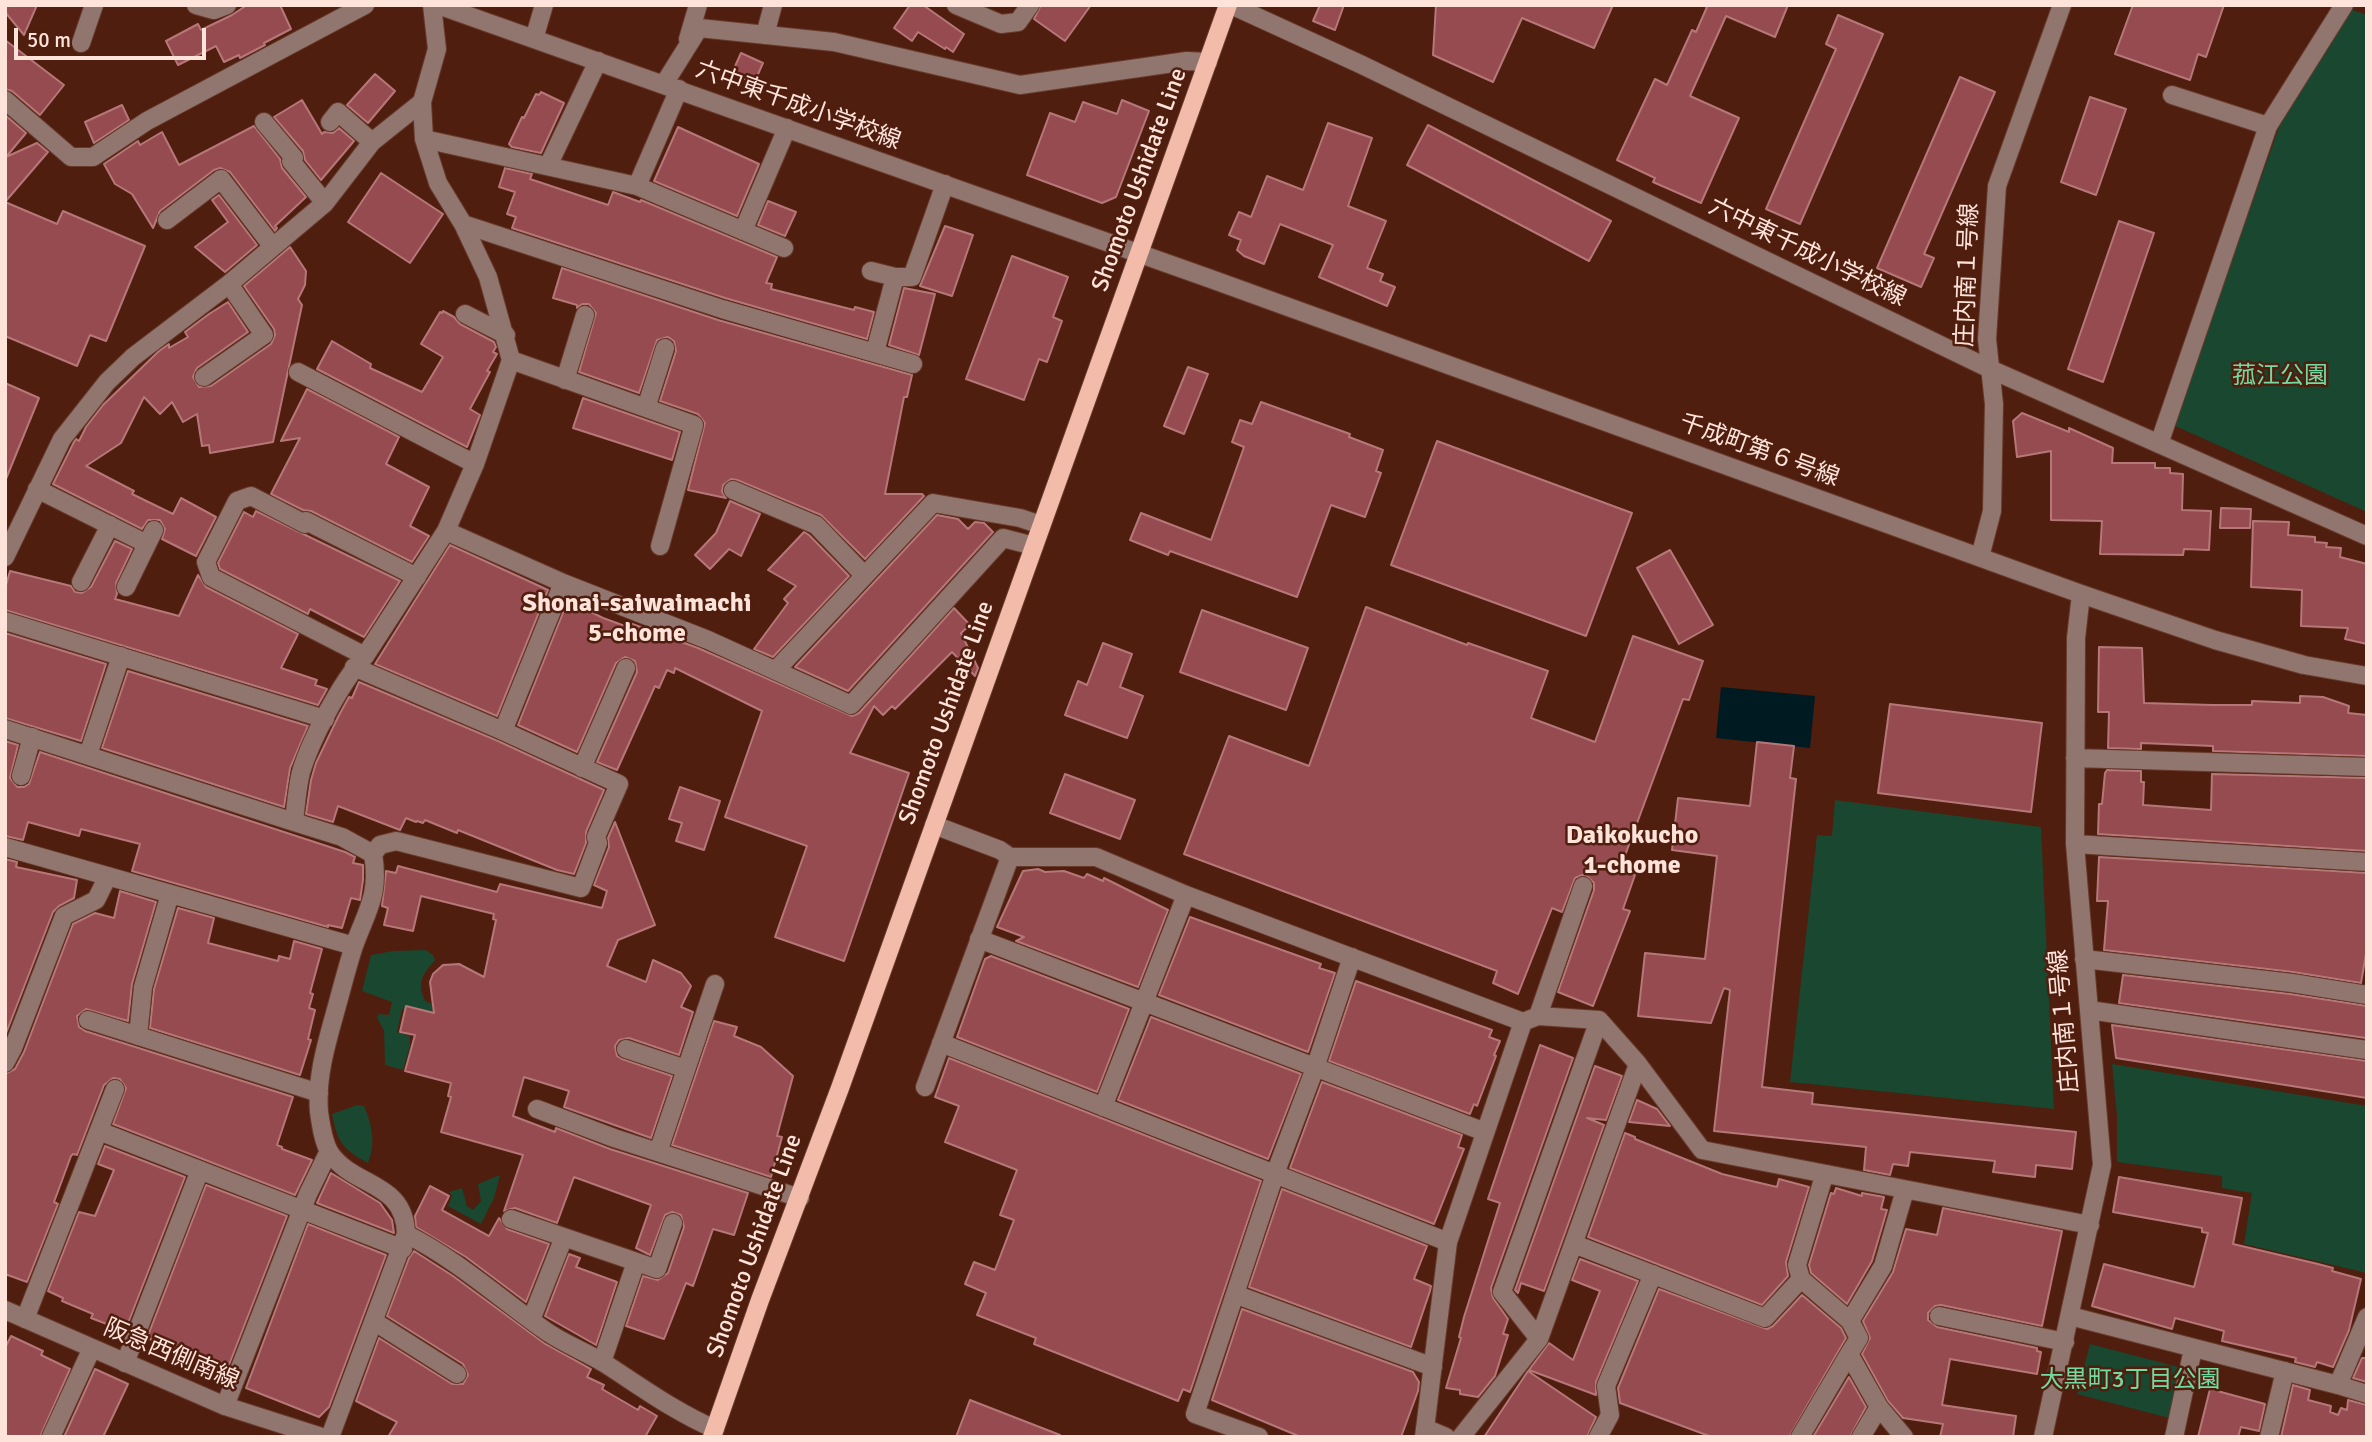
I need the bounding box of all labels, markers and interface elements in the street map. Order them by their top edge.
scale bar [18,14,210,58]
text: 50 m [27,27,71,53]
street label: 六中東千成小学校線 [692,56,904,156]
street label: Shomoto Ushidate Line [1086,64,1194,296]
street label: 六中東千成小学校線 [1704,193,1910,313]
street label: 庄内南１号線 [1951,203,1985,347]
park label: 菰江公園 [2232,363,2328,391]
street label: 千成町第６号線 [1675,409,1843,493]
district label: Shonai-saiwaimachi 5-chome [522,588,752,650]
street label: Shomoto Ushidate Line [893,597,1001,829]
district label: Daikokucho 1-chome [1566,820,1698,882]
street label: 庄内南１号線 [2044,948,2086,1094]
street label: Shomoto Ushidate Line [701,1130,809,1362]
street label: 阪急西側南線 [99,1314,243,1396]
park label: 大黒町3丁目公園 [2040,1367,2220,1395]

